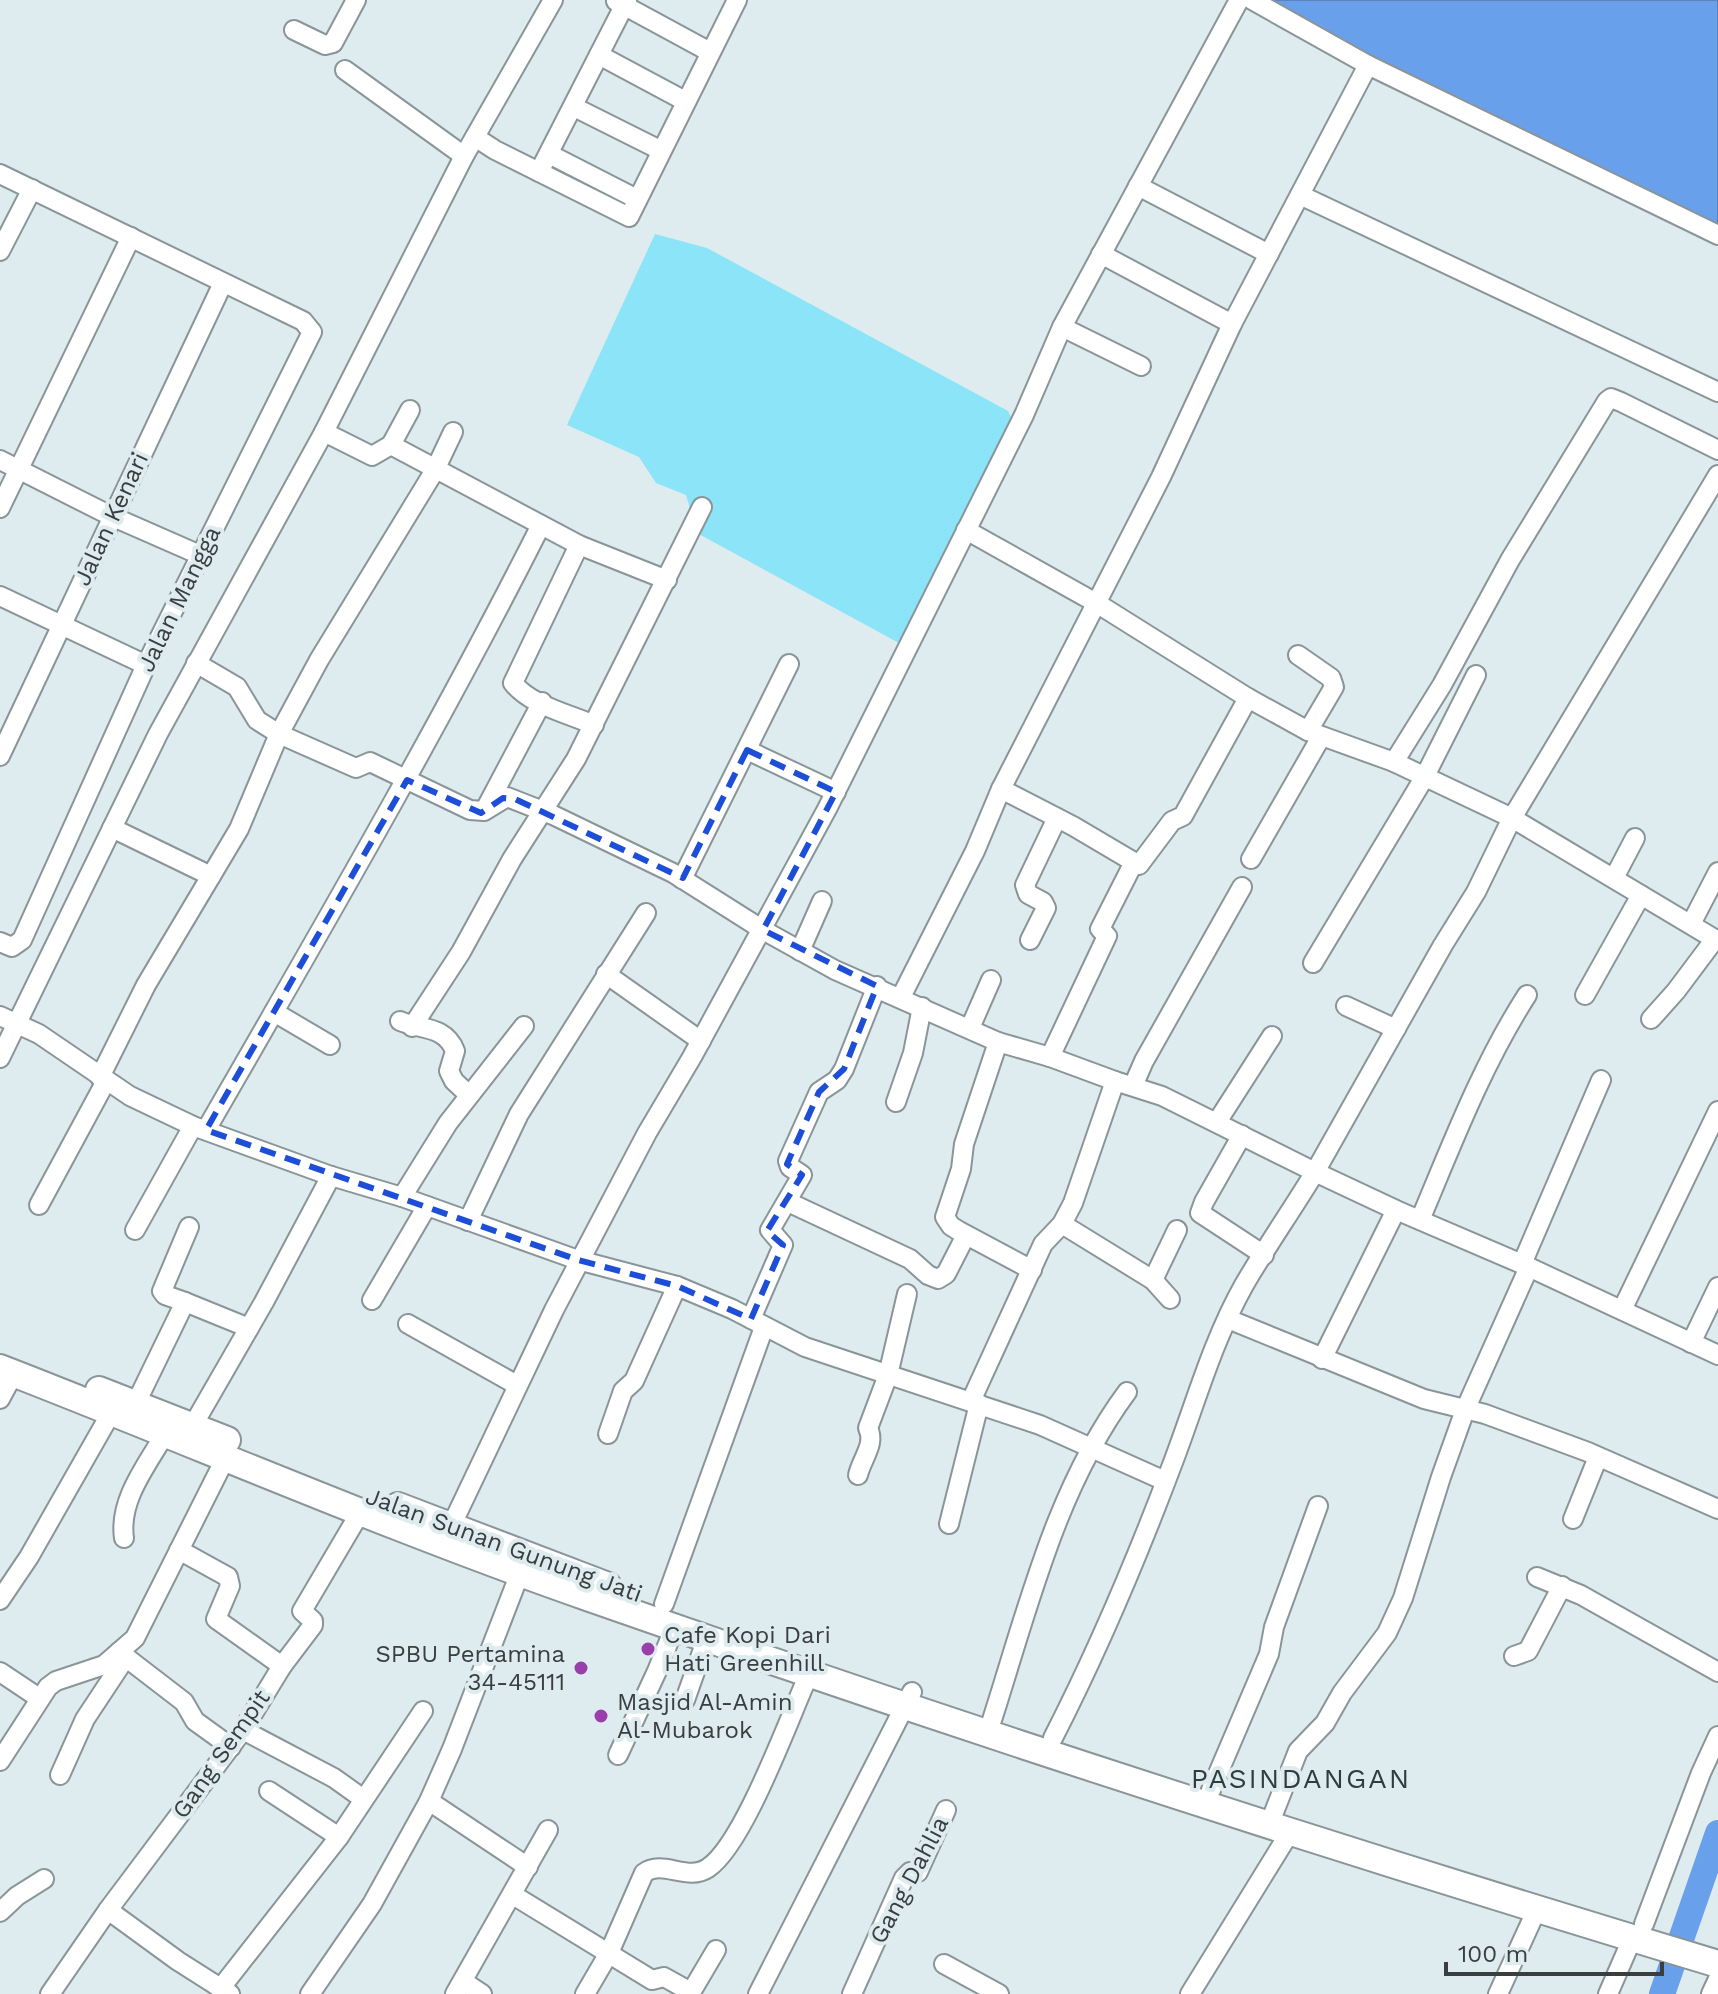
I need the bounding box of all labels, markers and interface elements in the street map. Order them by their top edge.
street label: Jalan Kenari [68,448,154,590]
street label: Jalan Mangga [132,522,226,676]
street label: Jalan Sunan Gunung Jati [362,1482,646,1608]
place label: Cafe Kopi Dari Hati Greenhill [664,1621,831,1677]
place label: SPBU Pertamina 34-45111 [375,1640,565,1696]
marker: Cafe Kopi Dari Hati Greenhill [639,1640,657,1658]
marker: SPBU Pertamina 34-45111 [572,1659,590,1677]
street label: Gang Sempit [166,1684,276,1824]
place label: Masjid Al-Amin Al-Mubarok [617,1688,793,1744]
marker: Masjid Al-Amin Al-Mubarok [592,1707,610,1725]
district label: PASINDANGAN [1191,1762,1411,1795]
street label: Gang Dahlia [864,1812,954,1948]
scale bar [1446,1926,1662,1976]
text: 100 m [1458,1940,1528,1968]

